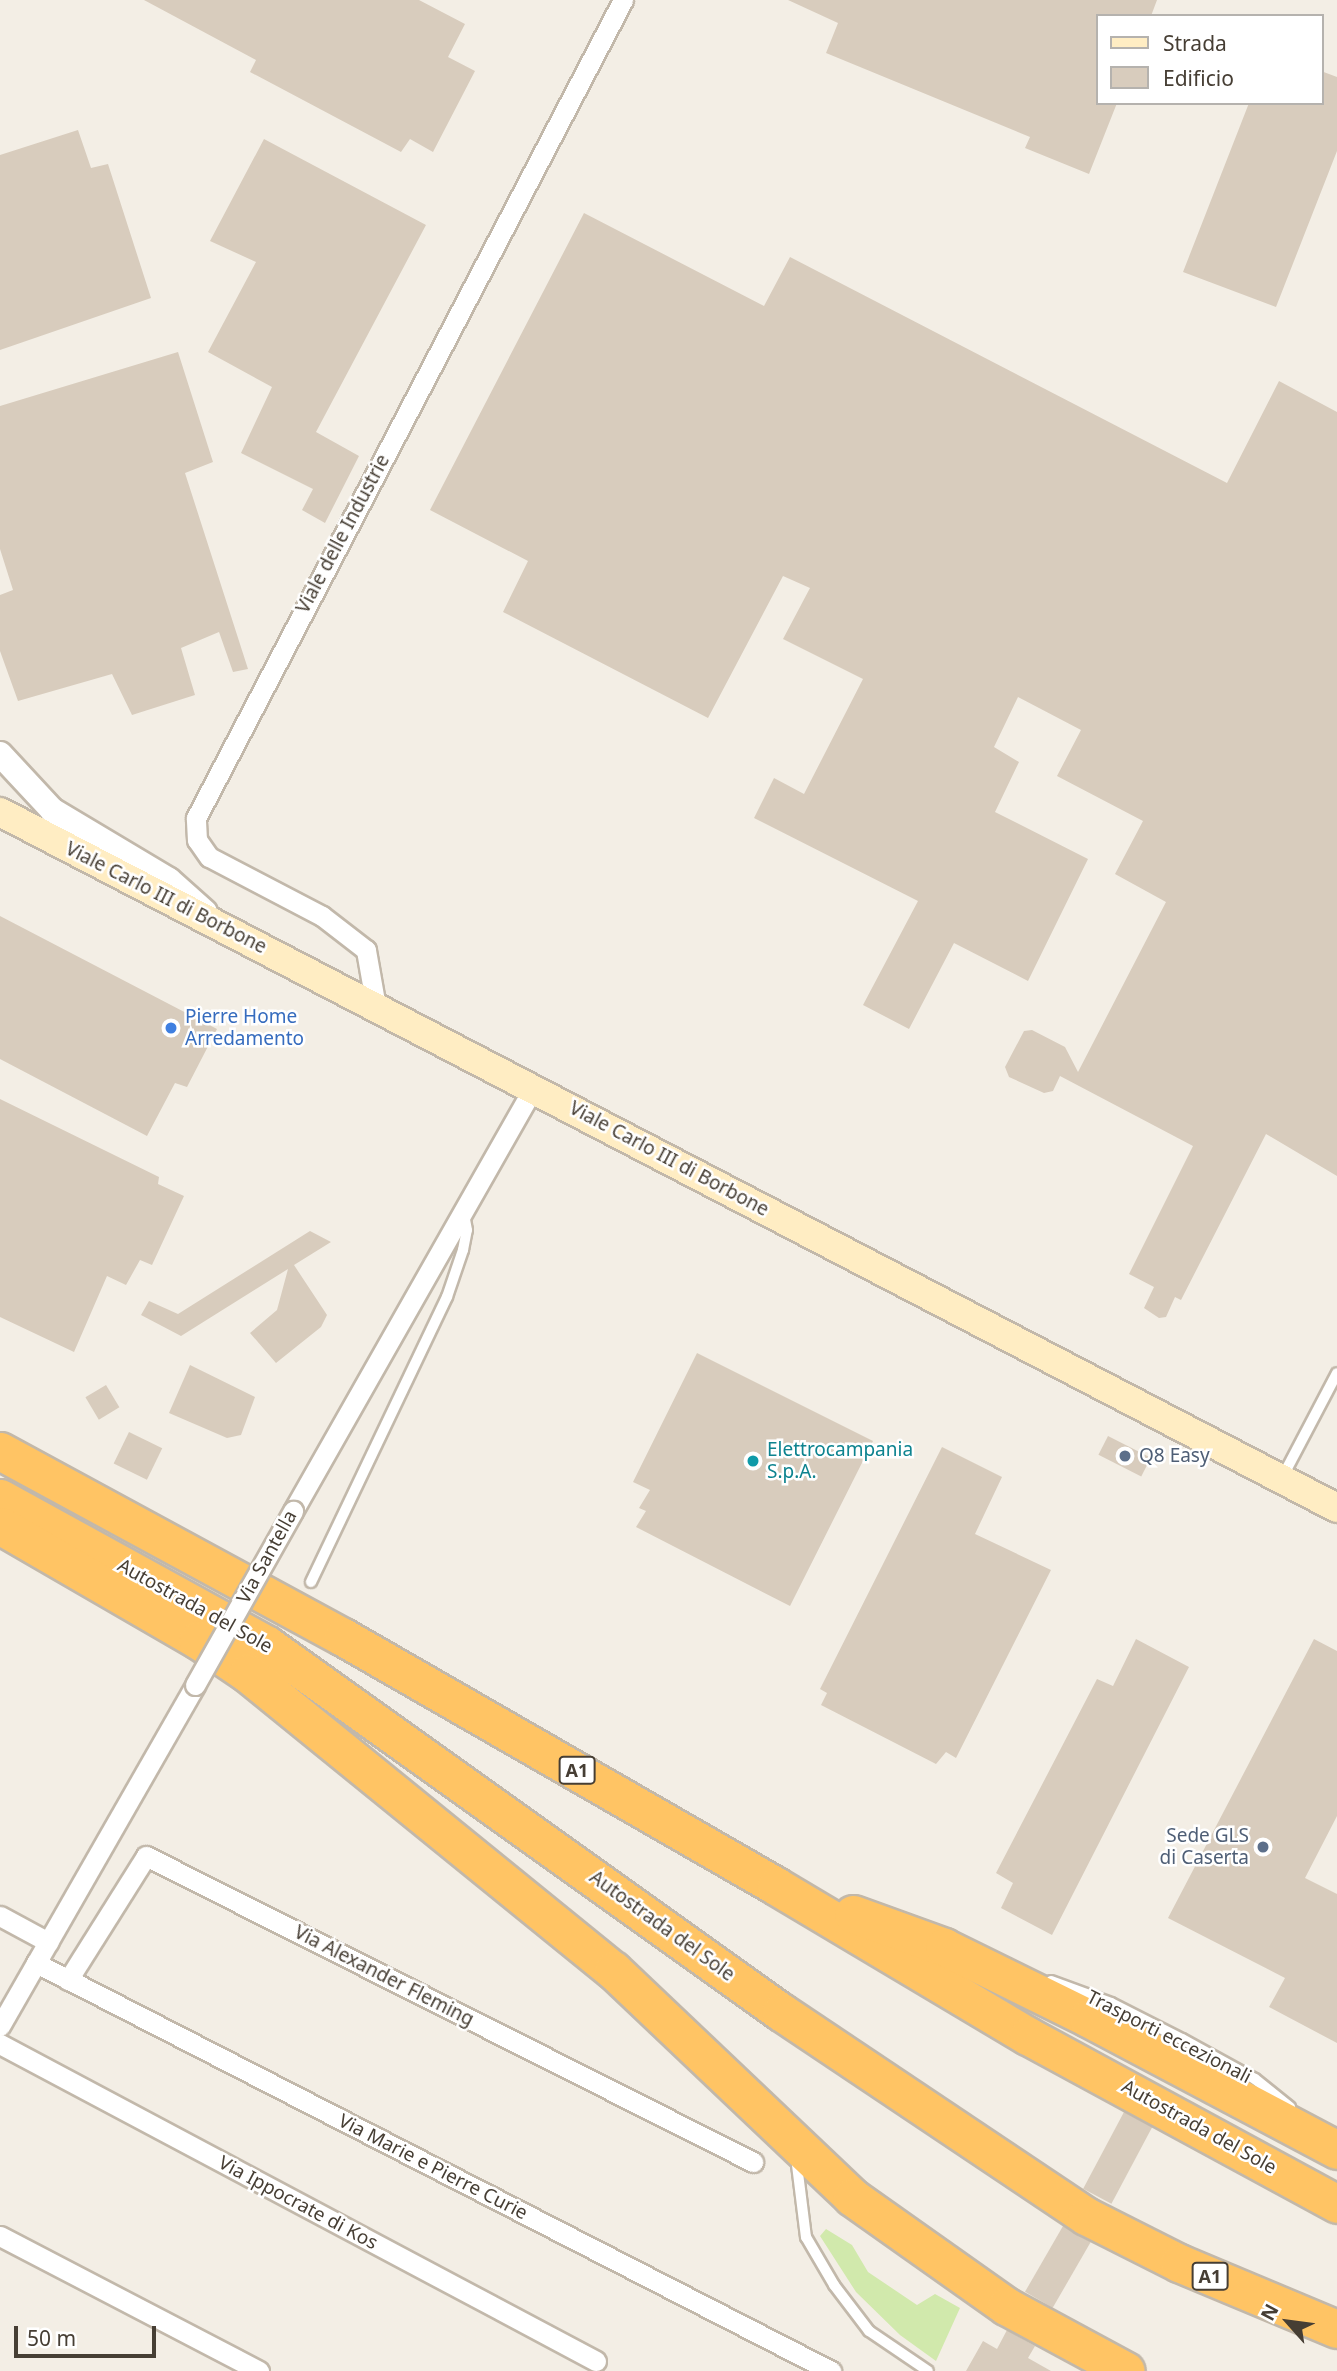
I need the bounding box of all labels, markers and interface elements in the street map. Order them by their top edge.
legend [1096,14,1323,105]
text: Strada [1163,29,1227,57]
text: Edificio [1163,64,1234,92]
street label: Viale delle Industrie [292,451,394,617]
street label: Viale Carlo III di Borbone [62,837,270,959]
place label: Pierre Home Arredamento [185,1006,304,1050]
marker: Pierre Home Arredamento [163,1020,179,1036]
street label: Viale Carlo III di Borbone [565,1097,773,1221]
place label: Elettrocampania S.p.A. [767,1439,913,1483]
place label: Q8 Easy [1139,1445,1210,1467]
marker: Q8 Easy [1117,1448,1133,1464]
marker: Elettrocampania S.p.A. [745,1453,761,1469]
street label: Via Santella [232,1507,302,1607]
street label: Autostrada del Sole [114,1554,276,1658]
road number: A1 [558,1756,596,1784]
place label: Sede GLS di Caserta [1160,1825,1249,1869]
marker: Sede GLS di Caserta [1255,1839,1271,1855]
street label: Autostrada del Sole [585,1866,739,1986]
street label: Via Alexander Fleming [290,1921,478,2031]
street label: Trasporti eccezionali [1083,1986,1255,2088]
street label: Autostrada del Sole [1118,2075,1280,2179]
street label: Via Marie e Pierre Curie [335,2109,531,2225]
street label: Via Ippocrate di Kos [215,2151,381,2255]
road number: A1 [1191,2262,1229,2290]
north arrow [1253,2287,1323,2357]
text: N [1254,2299,1285,2325]
scale bar [18,2312,159,2356]
text: 50 m [27,2324,76,2352]

